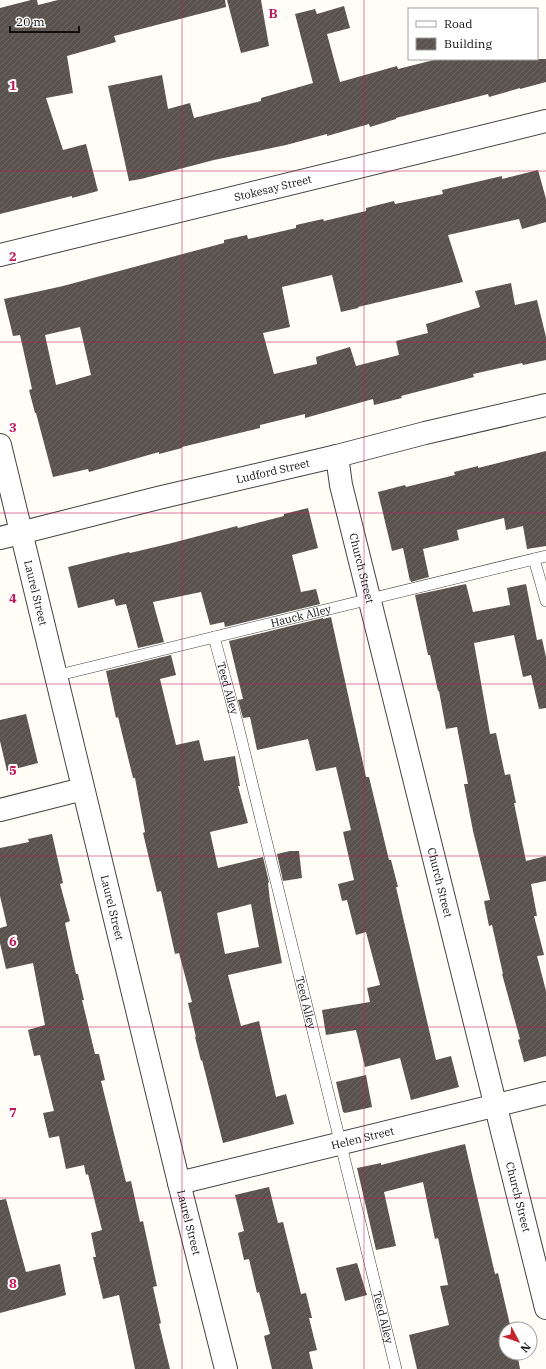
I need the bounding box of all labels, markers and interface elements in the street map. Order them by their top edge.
text: B [268,5,278,22]
scale bar [10,8,79,34]
legend [408,8,538,60]
text: 20 m [16,14,45,29]
text: Road [444,16,473,31]
text: Building [444,36,492,51]
text: 1 [9,77,17,94]
street label: Stokesay Street [233,172,313,204]
text: 2 [9,248,17,265]
text: 3 [9,419,17,436]
street label: Ludford Street [235,456,311,486]
street label: Church Street [346,532,377,605]
street label: Laurel Street [21,559,51,627]
text: 4 [9,590,17,607]
street label: Hauck Alley [269,602,333,630]
street label: Teed Alley [214,660,242,716]
text: 5 [9,762,17,779]
street label: Church Street [425,846,456,919]
street label: Laurel Street [98,873,127,942]
text: 6 [9,933,17,950]
street label: Teed Alley [293,975,319,1030]
text: 7 [9,1104,17,1121]
street label: Helen Street [330,1123,396,1152]
street label: Church Street [503,1160,534,1234]
street label: Laurel Street [174,1188,204,1257]
text: 8 [9,1275,17,1292]
street label: Teed Alley [370,1290,397,1345]
north arrow [498,1321,538,1361]
text: N [517,1340,534,1356]

